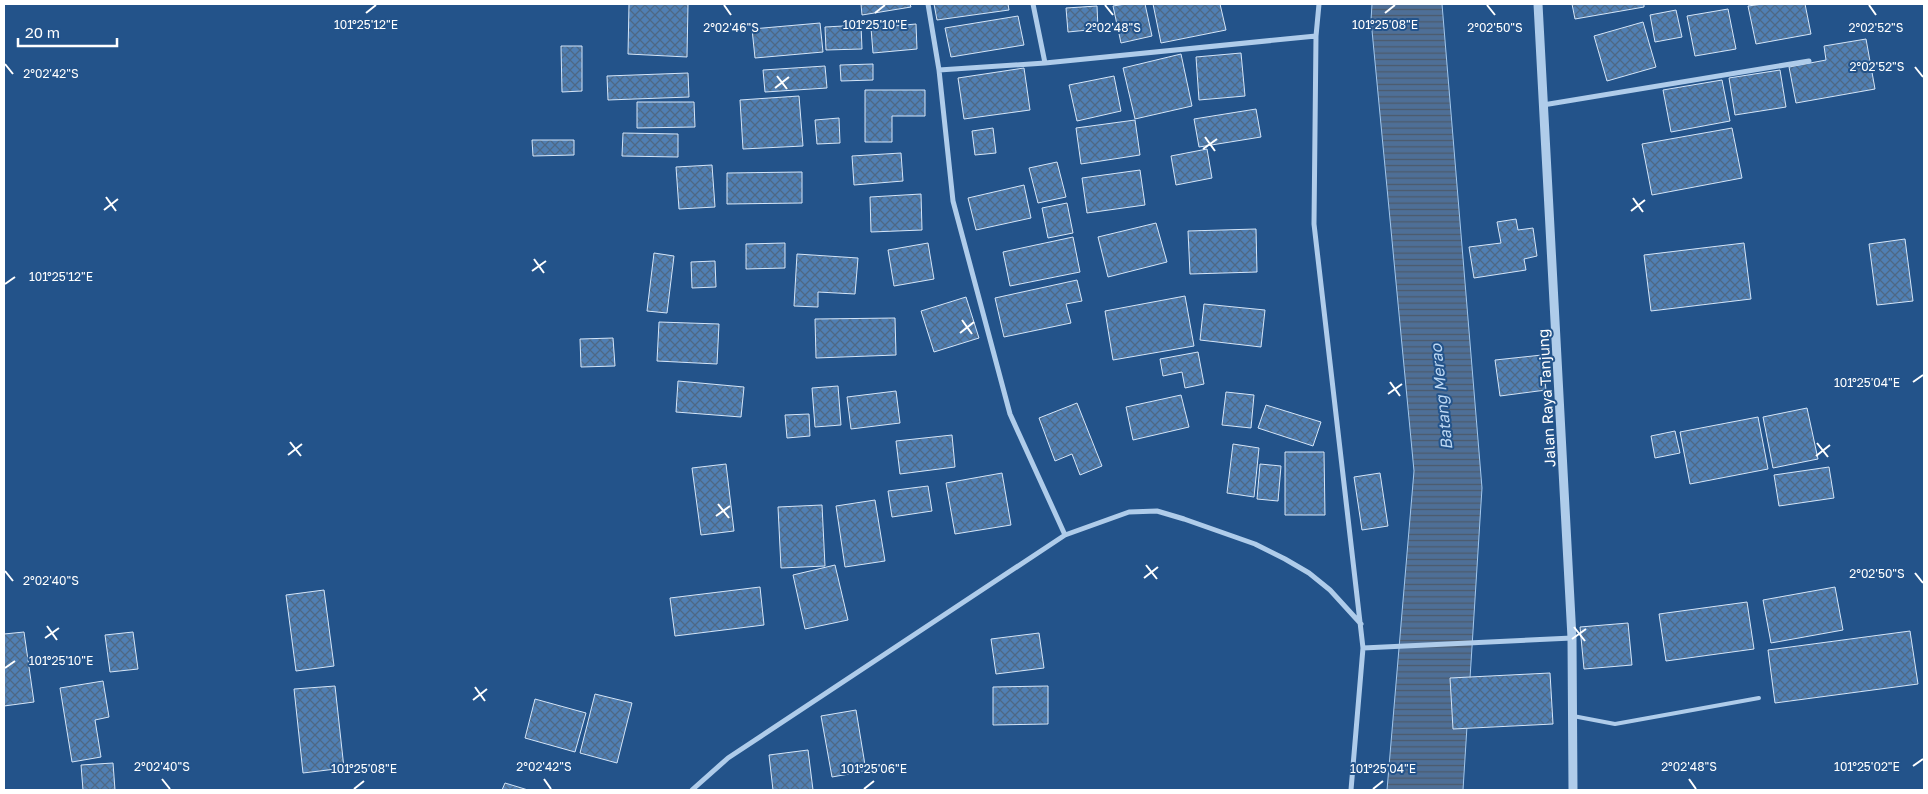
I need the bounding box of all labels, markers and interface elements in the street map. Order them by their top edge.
scale bar [18,15,116,47]
text: 101°25'12"E [334,17,398,32]
text: 101°25'10"E [843,17,907,32]
text: 101°25'08"E [1352,17,1418,32]
text: 2°02'46"S [703,20,759,35]
text: 2°02'48"S [1085,20,1141,35]
text: 2°02'50"S [1467,20,1523,35]
text: 2°02'52"S [1849,20,1904,35]
text: 20 m [25,23,60,41]
text: 2°02'52"S [1850,59,1905,74]
text: 2°02'42"S [23,66,79,81]
text: 101°25'12"E [29,269,93,284]
street label: Jalan Raya Tanjung [1533,328,1559,468]
water label: Batang Merao [1425,342,1457,451]
text: 101°25'04"E [1834,375,1900,390]
text: 2°02'50"S [1849,566,1905,581]
text: 2°02'40"S [23,573,79,588]
text: 101°25'10"E [29,653,93,668]
text: 2°02'40"S [134,759,190,774]
text: 2°02'42"S [516,759,572,774]
text: 2°02'48"S [1661,759,1717,774]
text: 101°25'02"E [1834,759,1900,774]
text: 101°25'08"E [331,761,397,776]
text: 101°25'06"E [841,761,907,776]
text: 101°25'04"E [1350,761,1416,776]

